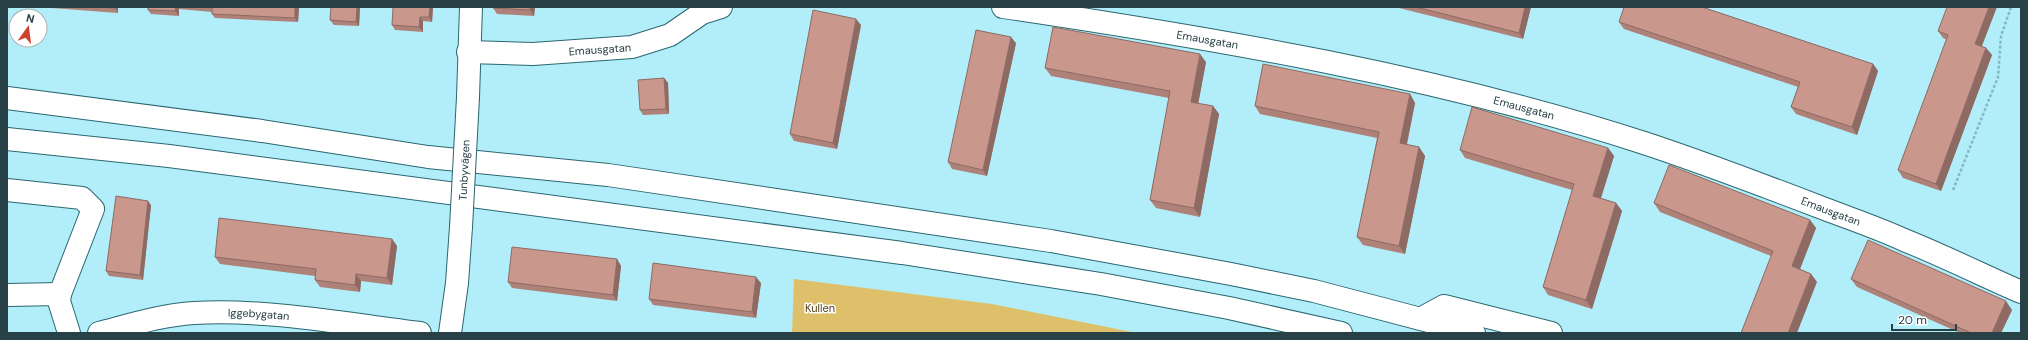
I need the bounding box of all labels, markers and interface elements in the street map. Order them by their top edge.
north arrow [8,8,48,48]
text: N [25,11,36,26]
street label: Emausgatan [1175,27,1239,52]
street label: Emausgatan [568,40,631,58]
street label: Emausgatan [1492,93,1556,123]
street label: Tunbyvägen [455,139,473,201]
street label: Emausgatan [1799,194,1863,229]
park label: Kullen [805,301,835,315]
street label: Iggebygatan [228,305,290,323]
scale bar [1892,306,1956,332]
text: 20 m [1898,312,1927,328]

